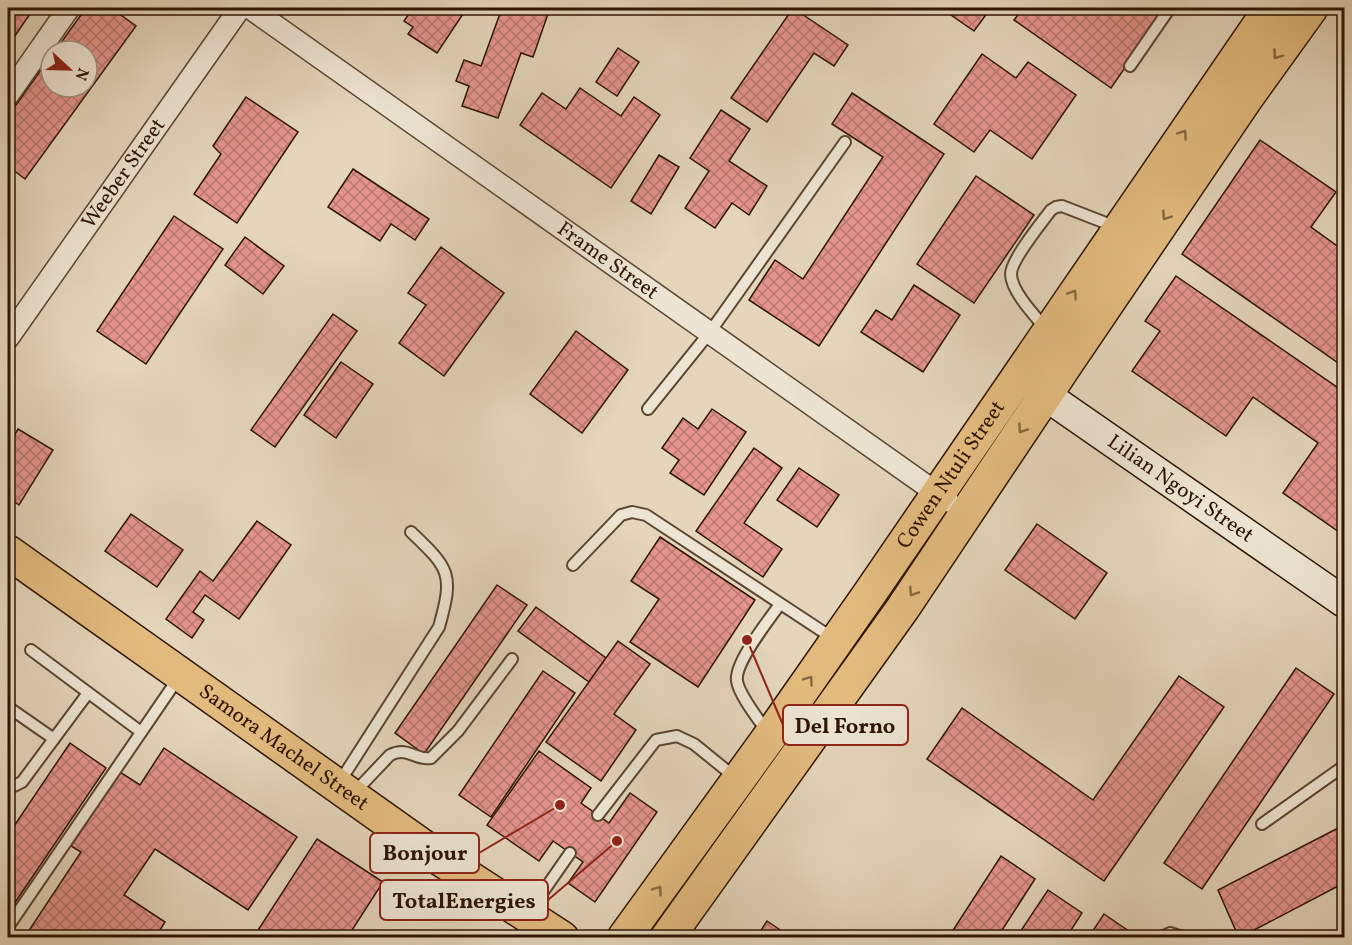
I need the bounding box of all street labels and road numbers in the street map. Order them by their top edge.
street label: Weeber Street [75,113,173,235]
street label: Frame Street [551,215,664,307]
street label: Cowen Ntuli Street [890,395,1012,555]
street label: Lilian Ngoyi Street [1101,428,1259,550]
street label: Samora Machel Street [193,677,375,818]

